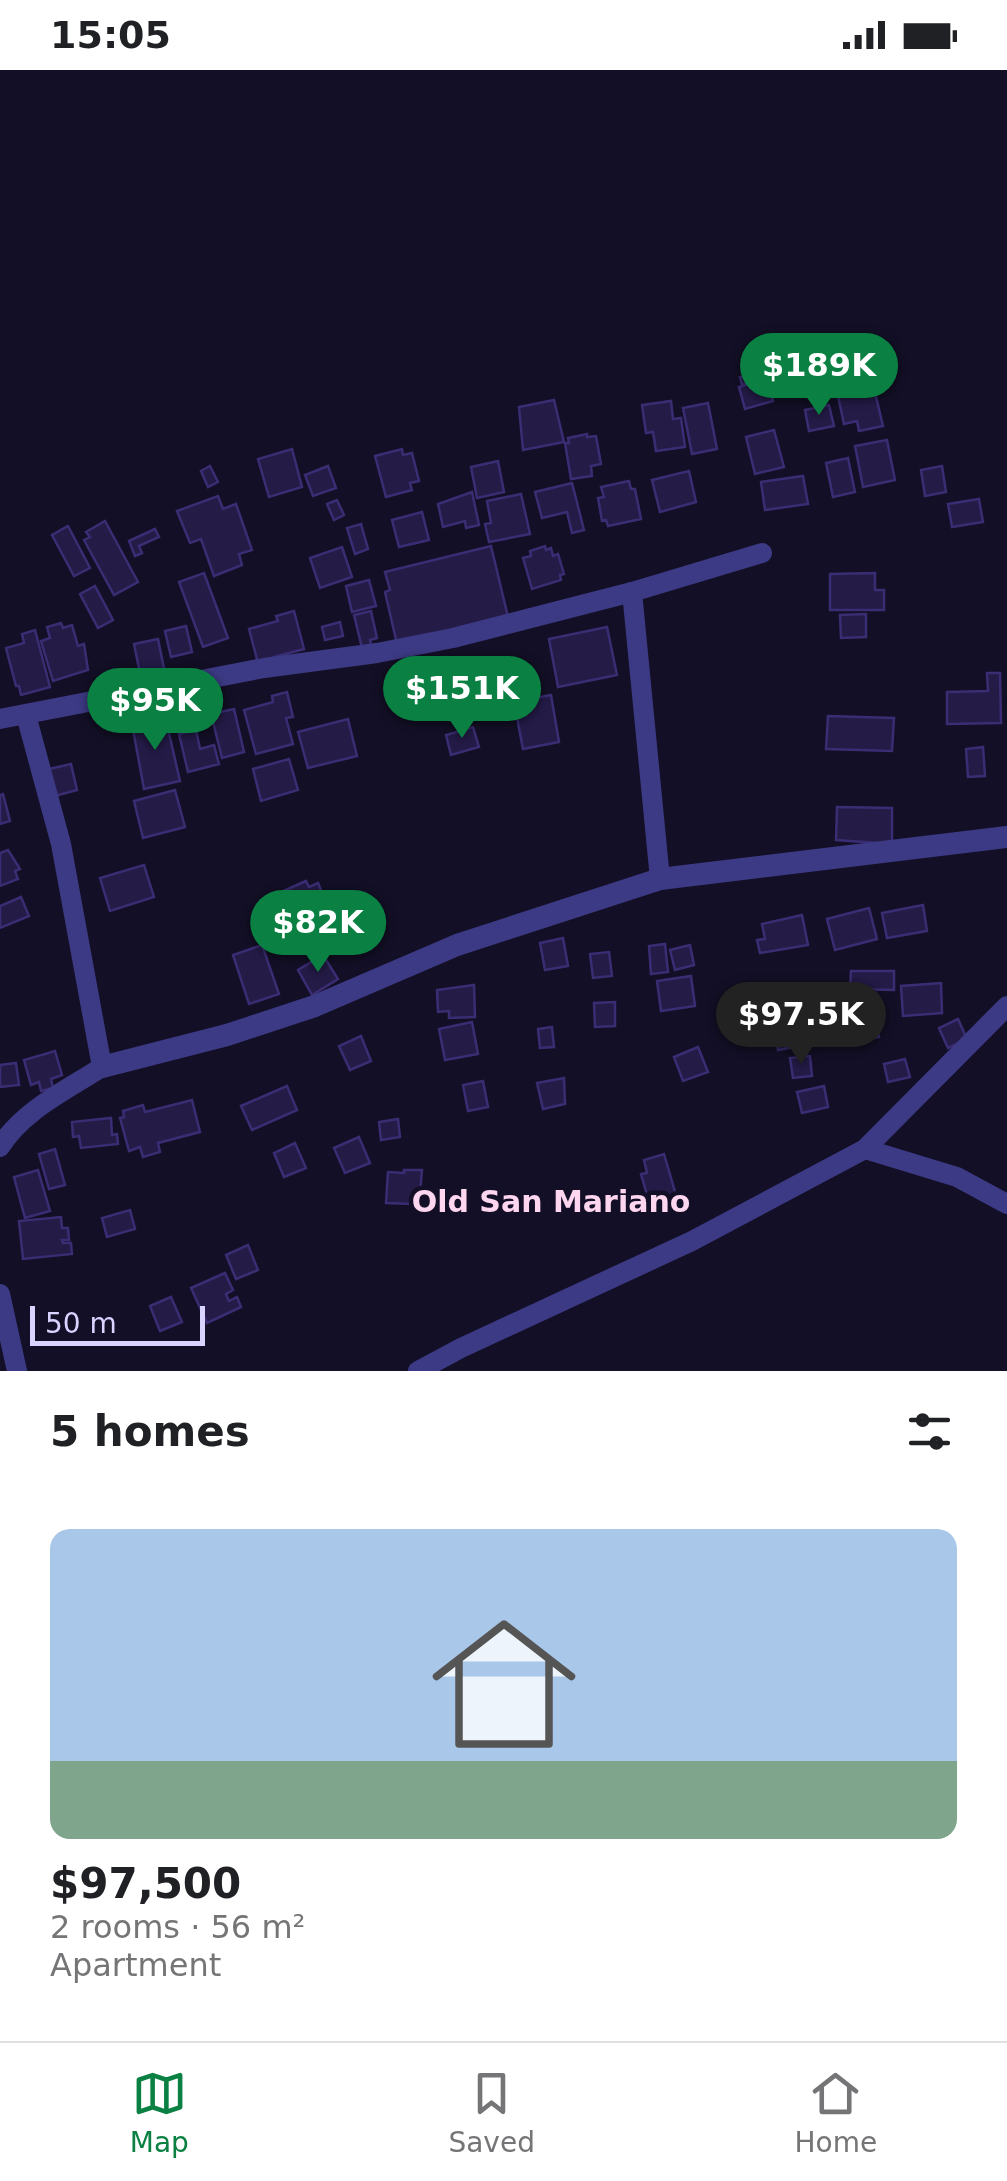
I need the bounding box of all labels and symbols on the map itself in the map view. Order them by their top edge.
pin: $189K [749,333,889,418]
pin: $151K [392,656,532,741]
pin: $95K [96,668,214,753]
pin: $82K [259,890,377,975]
pin: $97.5K [720,982,882,1067]
district label: Old San Mariano [412,1184,690,1219]
scale bar [30,1301,205,1346]

